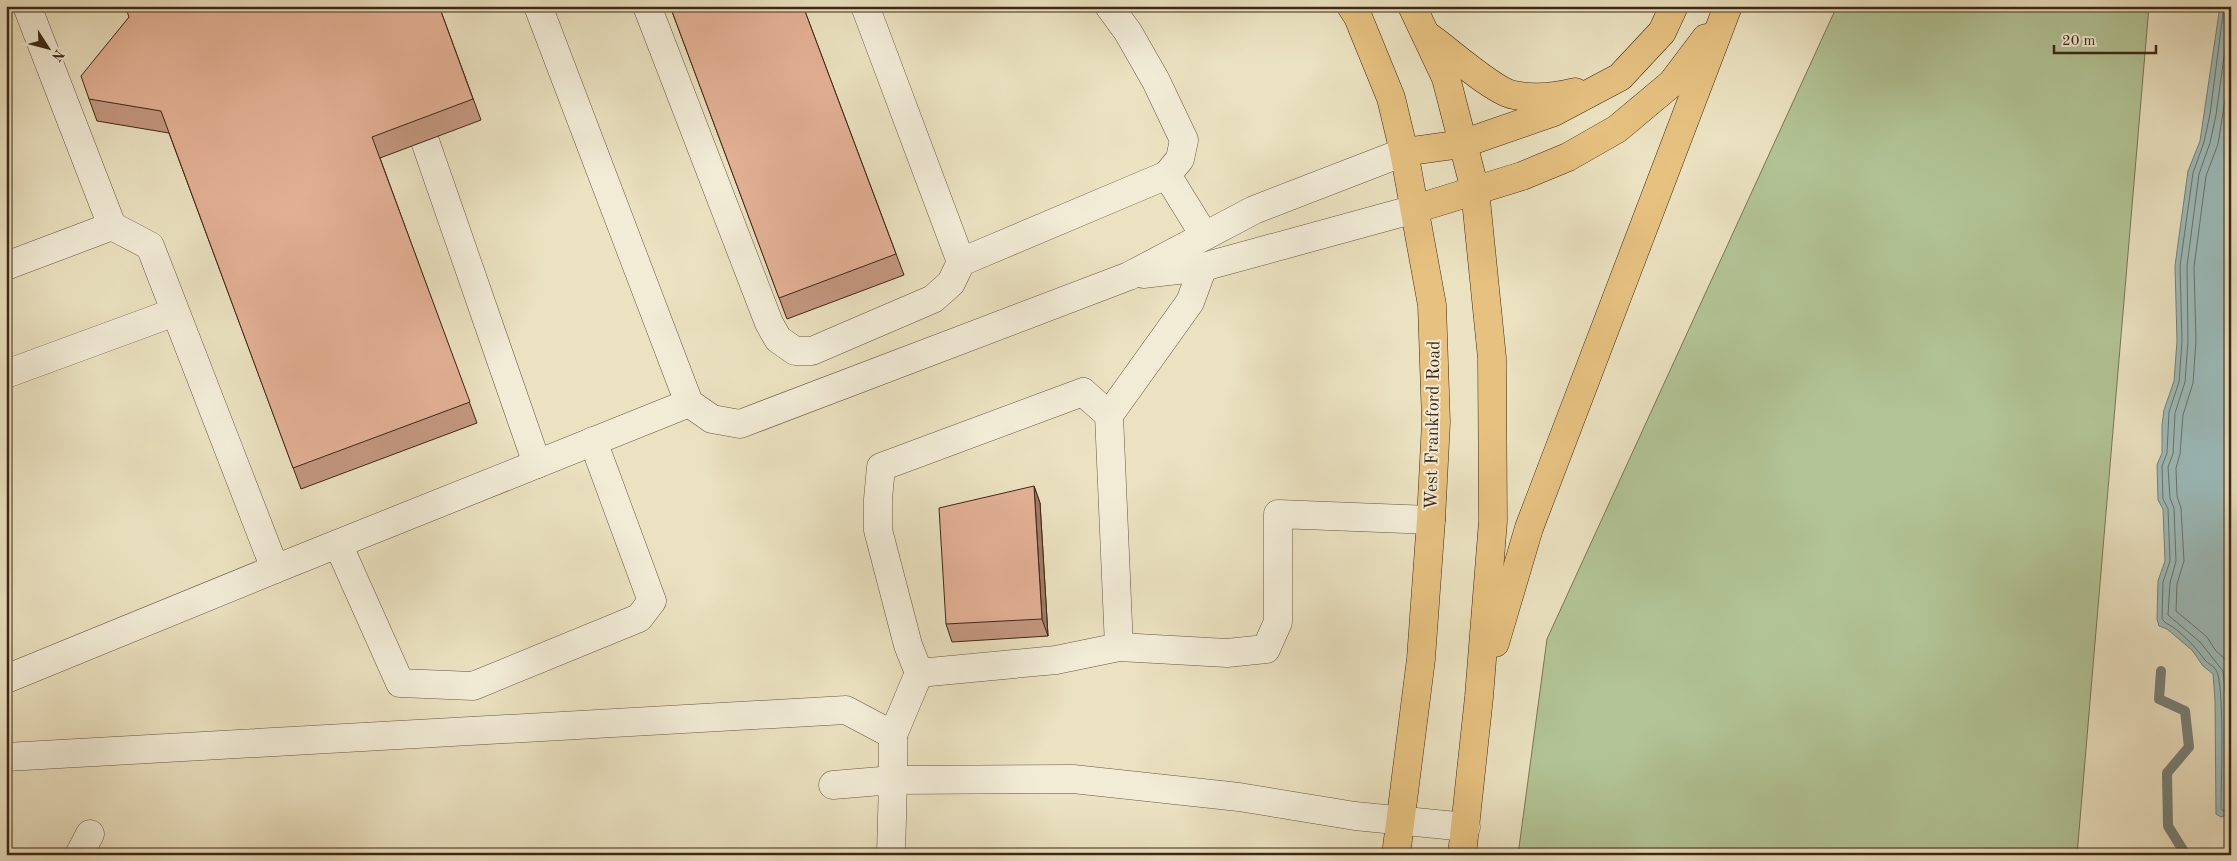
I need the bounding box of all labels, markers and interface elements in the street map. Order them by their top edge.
north arrow [22,22,72,72]
scale bar [2054,22,2157,54]
text: 20 m [2062,34,2096,49]
text: N [49,47,67,64]
street label: West Frankford Road [1423,340,1443,510]

